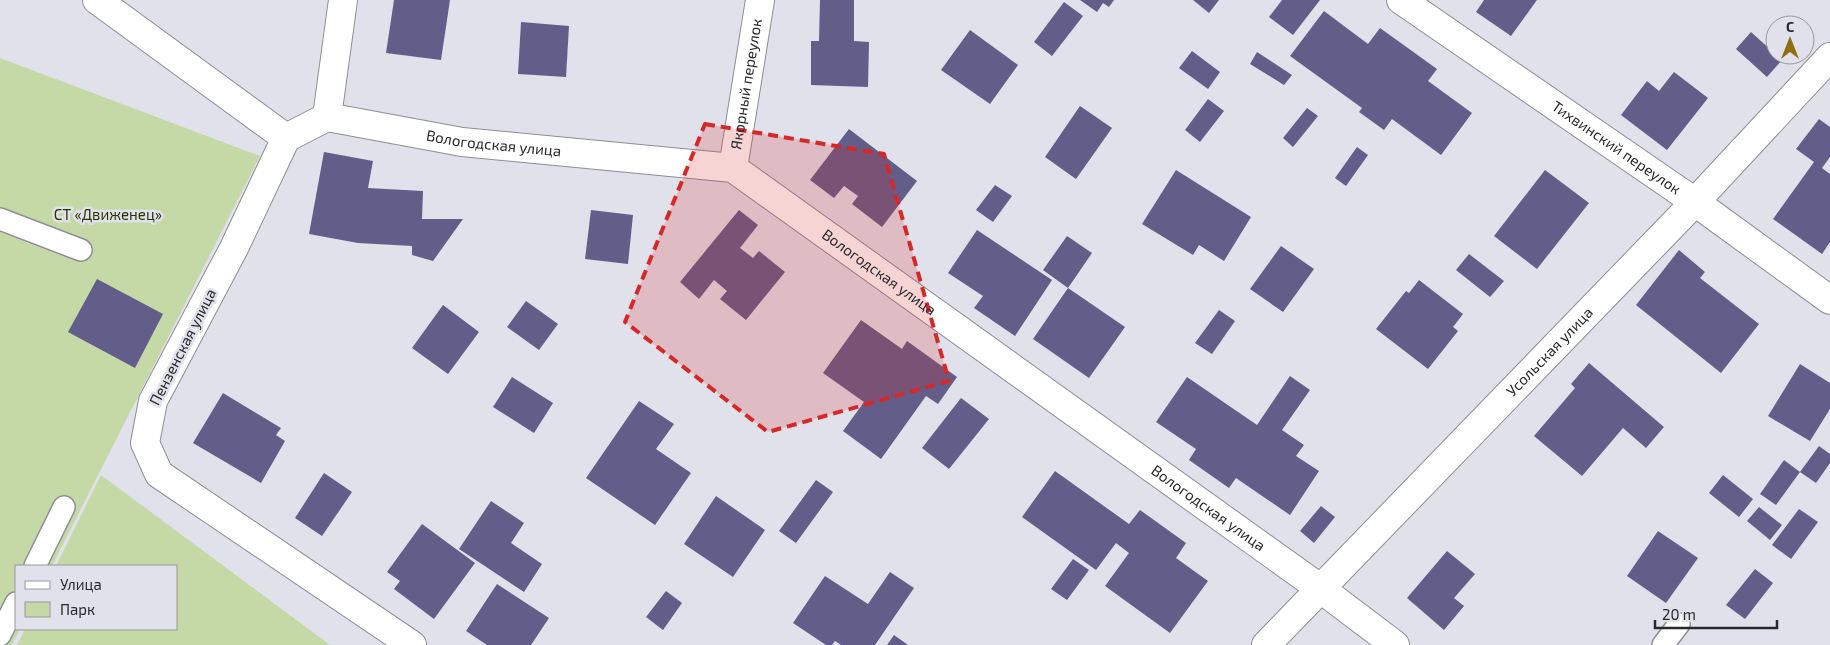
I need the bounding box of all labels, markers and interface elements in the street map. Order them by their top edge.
north arrow [1765,15,1815,65]
street label: Якорный переулок [726,17,765,151]
text: С [1786,18,1794,35]
street label: Тихвинский переулок [1549,96,1685,198]
street label: Вологодская улица [425,126,562,159]
park label: СТ «Движенец» [54,205,162,223]
street label: Вологодская улица [819,225,940,318]
street label: Пензенская улица [145,285,220,408]
street label: Усольская улица [1502,303,1596,399]
street label: Вологодская улица [1148,461,1269,554]
legend [15,565,178,630]
text: Улица [60,575,102,593]
scale bar [1655,598,1778,630]
text: Парк [60,600,95,618]
text: 20 m [1662,605,1696,623]

